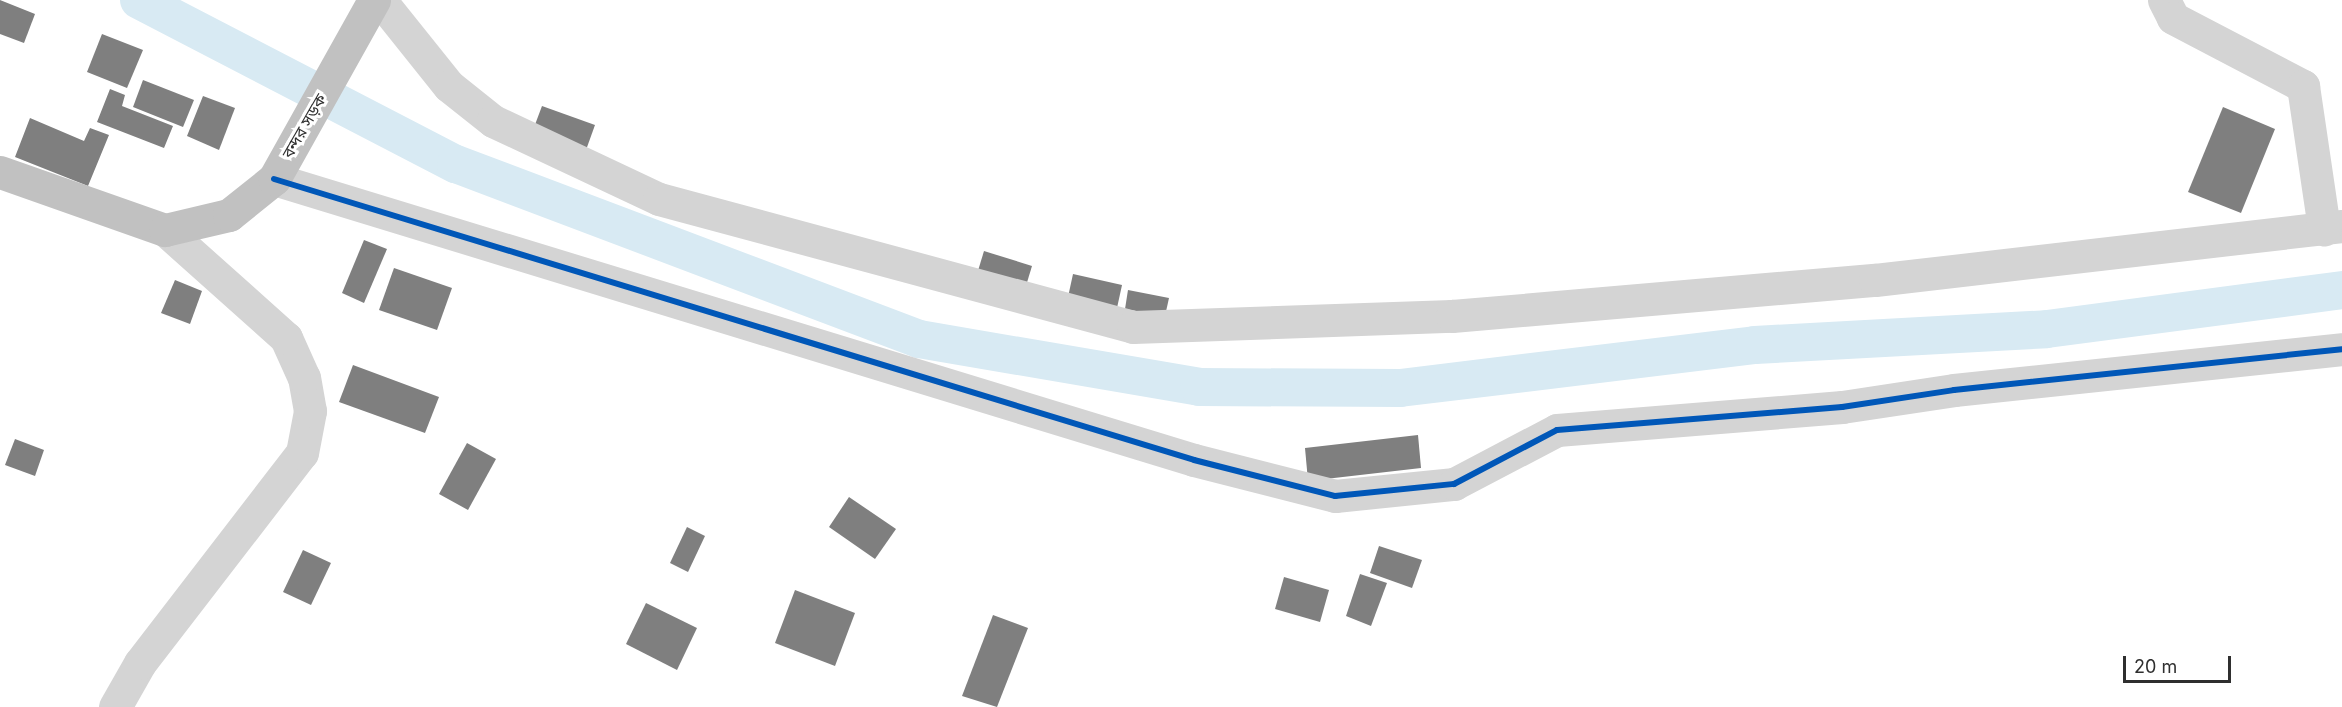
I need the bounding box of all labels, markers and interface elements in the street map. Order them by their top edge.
street label: বন্দর সড়ক [278,90,330,162]
scale bar [2126,644,2234,682]
text: 20 m [2134,656,2177,677]

